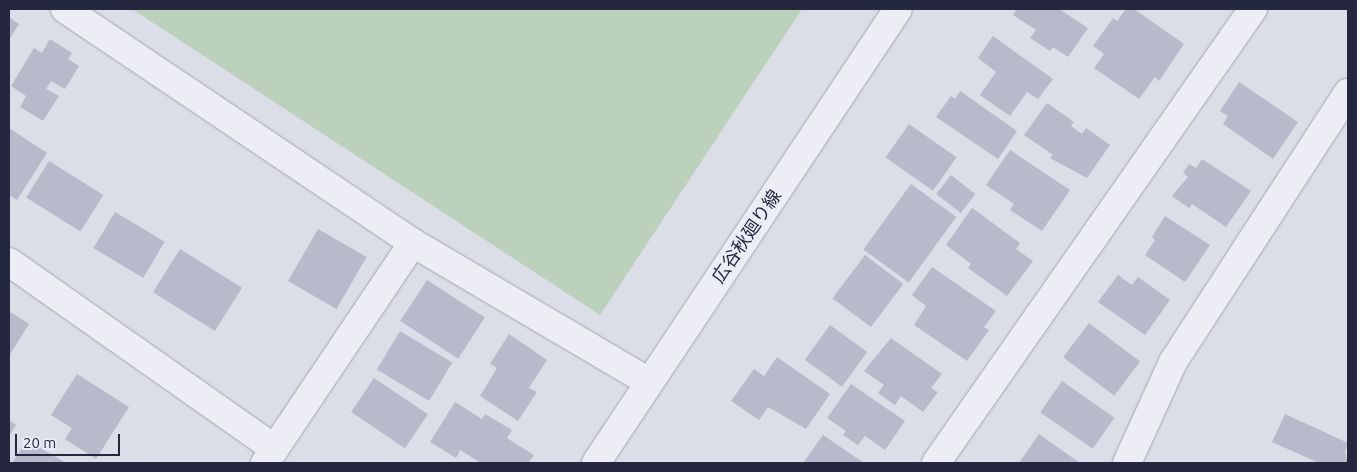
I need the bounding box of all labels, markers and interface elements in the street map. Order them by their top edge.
street label: 広谷秋廻り線 [707,185,785,287]
scale bar [18,424,122,456]
text: 20 m [23,434,56,451]

